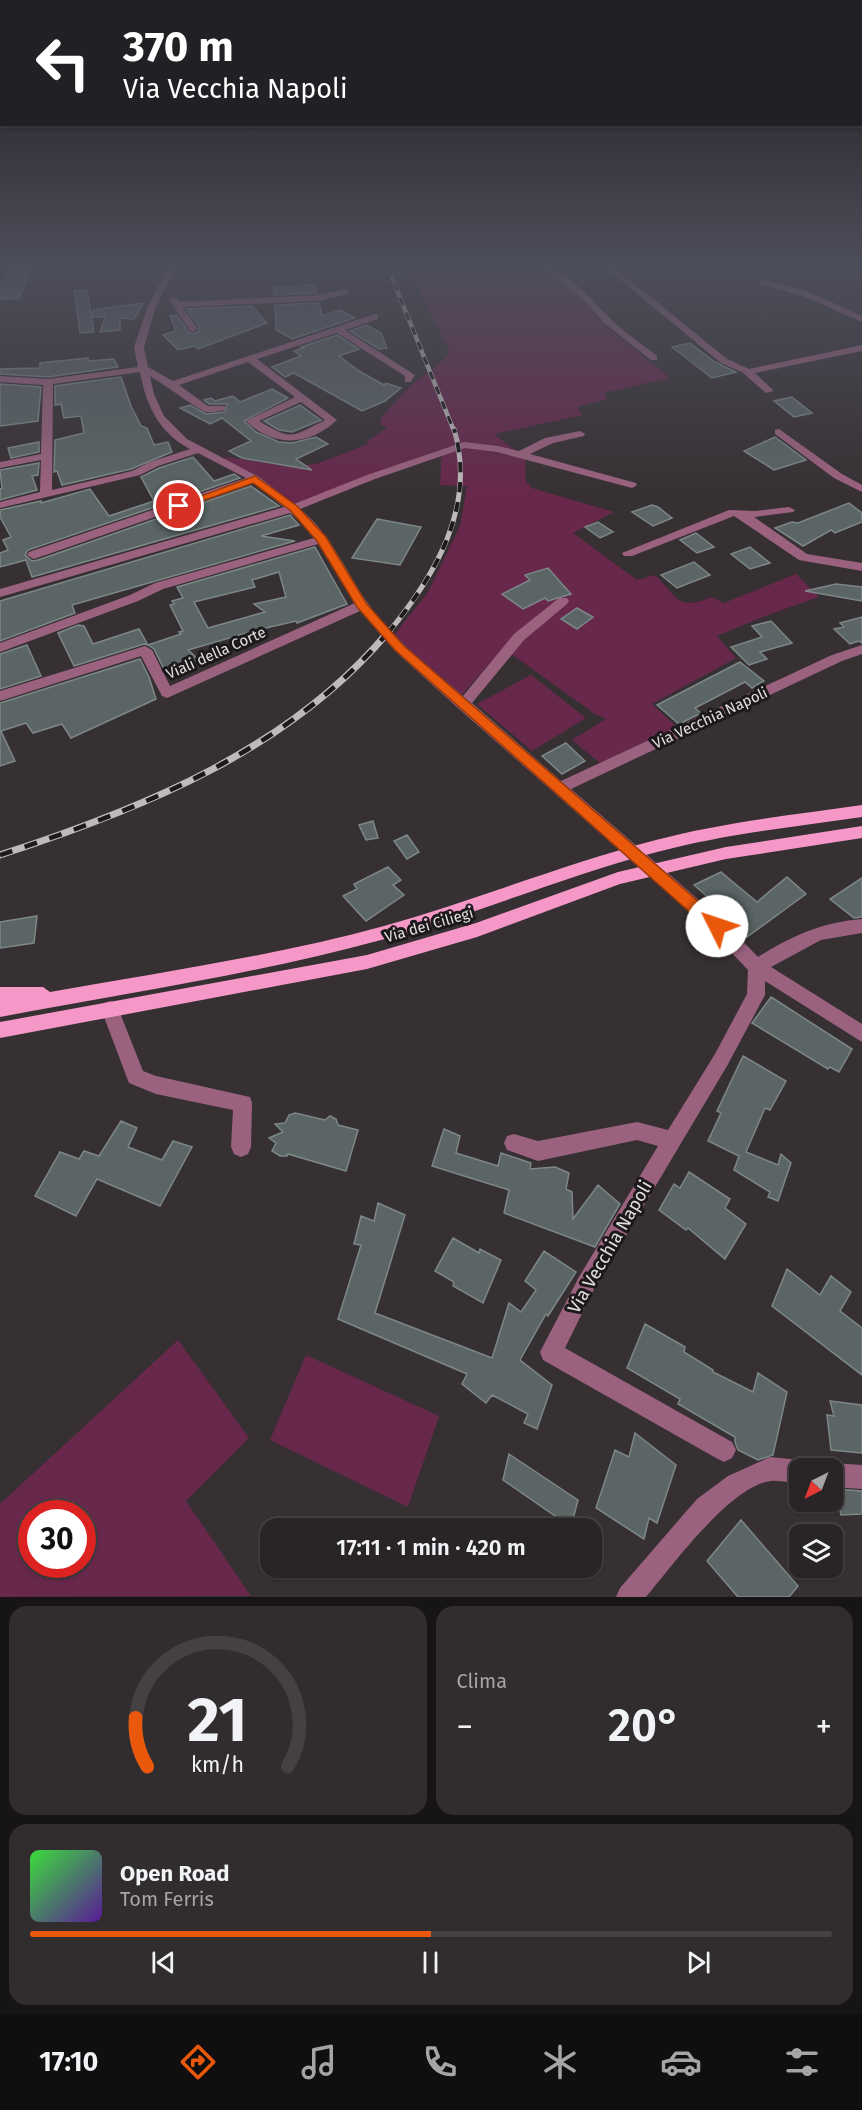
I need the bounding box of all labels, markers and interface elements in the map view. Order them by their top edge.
text: 370 m [123,22,234,72]
icon: left [24,24,102,102]
text: Via Vecchia Napoli [123,73,348,105]
pin [153,480,204,531]
icon: arrive [162,489,195,522]
street label: Viali della Corte [163,623,269,683]
street label: Via Vecchia Napoli [650,683,770,753]
position arrow [685,894,749,958]
street label: Via dei Ciliegi [383,904,475,946]
street label: Via Vecchia Napoli [563,1177,657,1317]
north arrow [789,1458,843,1512]
map controls [789,1458,843,1578]
speed limit sign: 30 [18,1500,96,1578]
button: layers [789,1524,843,1578]
text: 17:11 · 1 min · 420 m [336,1534,526,1561]
text: Clima [457,1669,507,1693]
text: 21 [188,1683,248,1758]
text: 20° [608,1699,681,1753]
text: − [457,1707,473,1747]
text: + [816,1707,832,1747]
text: km/h [191,1753,244,1779]
text: Open Road [120,1860,230,1887]
text: Tom Ferris [120,1887,214,1911]
icon: previous [147,1946,180,1979]
icon: pause [414,1946,447,1979]
icon: next [682,1946,715,1979]
icon: directions [177,2041,219,2083]
icon: music [298,2041,340,2083]
icon: phone [419,2041,461,2083]
icon: climate [539,2041,581,2083]
icon: car [660,2041,702,2083]
icon: filters [781,2041,823,2083]
text: 17:10 [39,2046,98,2078]

